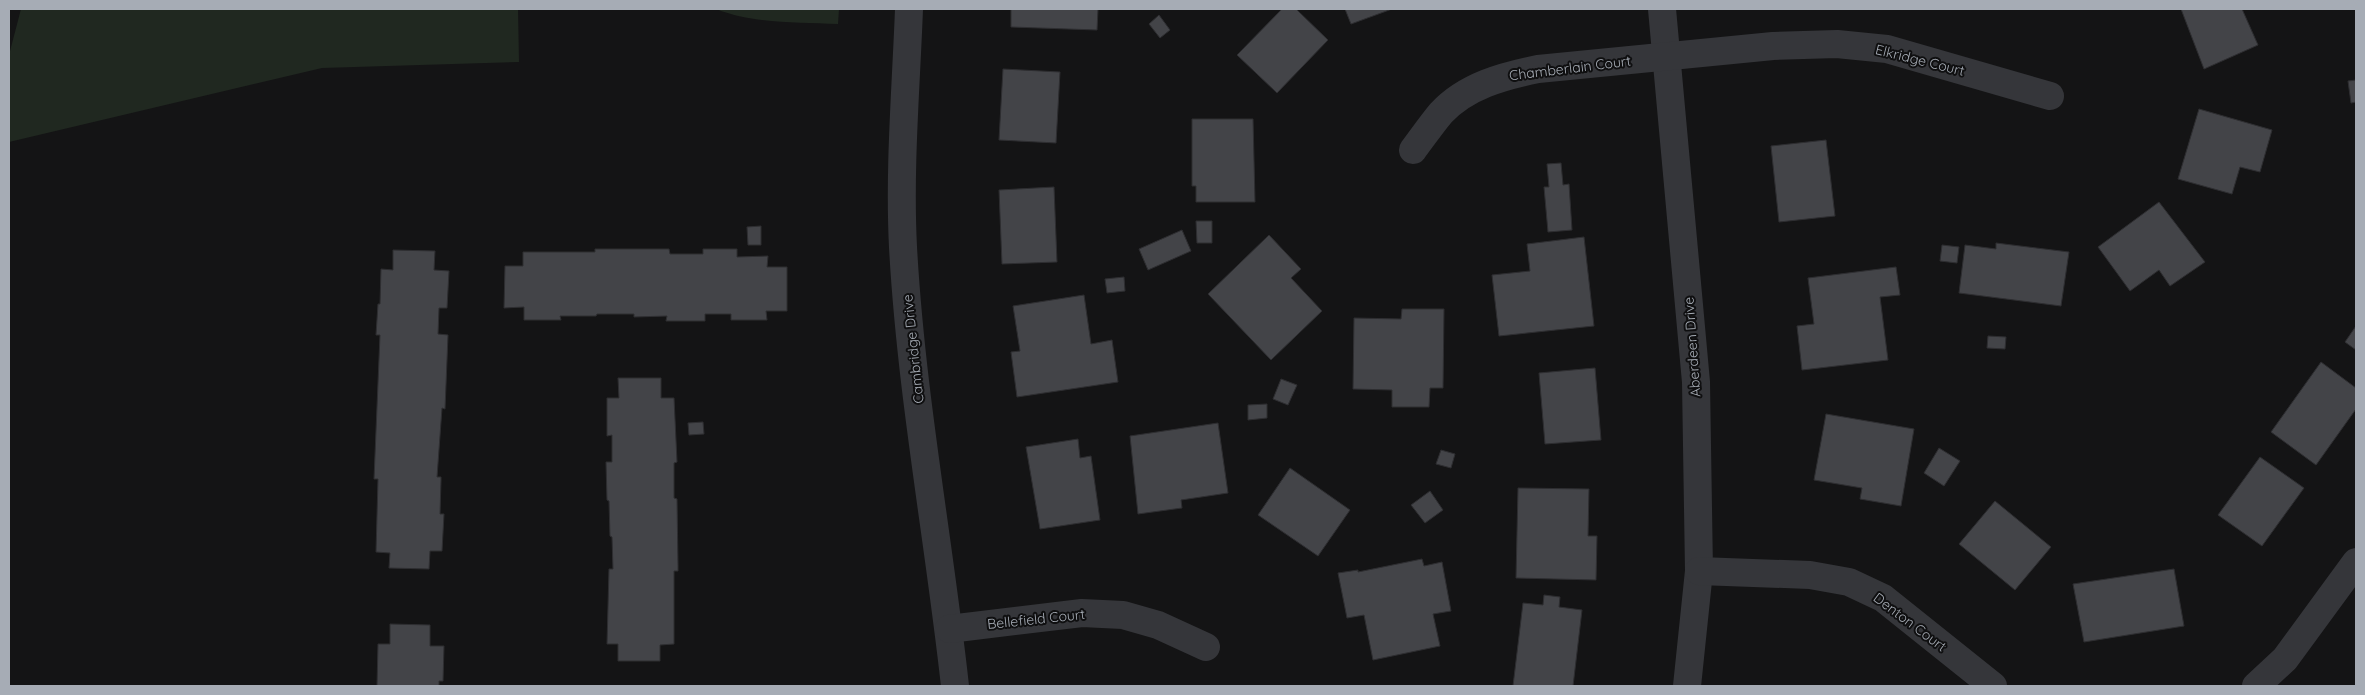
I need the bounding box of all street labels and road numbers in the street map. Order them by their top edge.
street label: Elkridge Court [1873,40,1967,80]
street label: Chamberlain Court [1508,52,1632,84]
street label: Cambridge Drive [898,293,928,404]
street label: Aberdeen Drive [1680,296,1704,398]
street label: Denton Court [1870,589,1950,655]
street label: Bellefield Court [986,605,1086,633]

